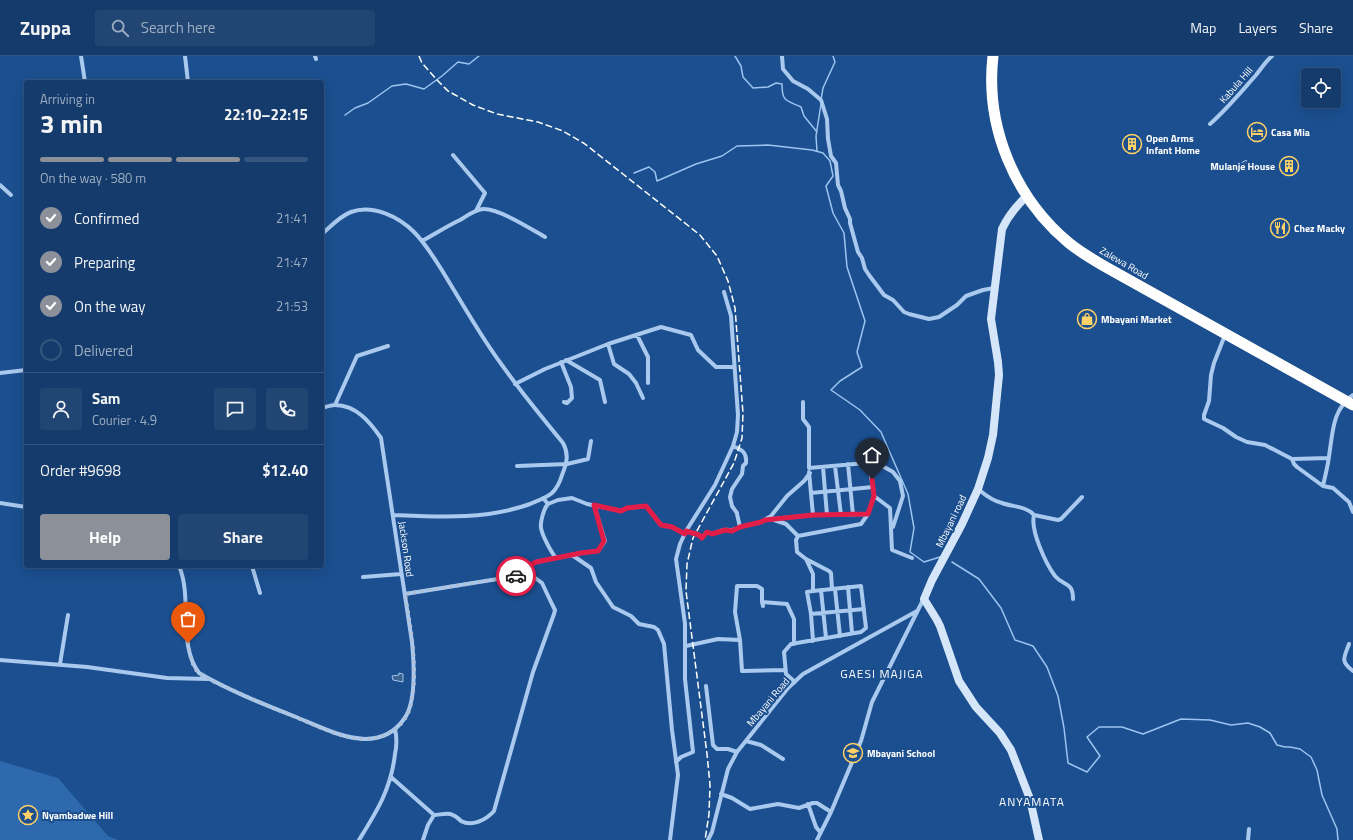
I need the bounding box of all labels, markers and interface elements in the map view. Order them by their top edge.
search box [95,10,375,46]
text: Zuppa [20,13,71,42]
text: Search here [141,16,215,39]
icon: search [109,17,131,39]
text: Map [1190,17,1216,38]
text: Layers [1238,17,1277,38]
text: Share [1299,17,1333,38]
street label: Kabula Hill [1216,63,1256,107]
map controls [1301,68,1341,108]
button: locate [1301,68,1341,108]
text: Arriving in [40,89,95,109]
text: 22:10–22:15 [224,103,308,126]
text: 3 min [40,104,103,143]
hotel icon: Casa Mia [1246,121,1268,143]
place label: Casa Mia [1271,125,1310,140]
place label: Open Arms Infant Home [1146,131,1200,158]
building icon: Open Arms Infant Home [1121,133,1143,155]
building icon: Mulanje House [1278,155,1300,177]
place label: Mulanje House [1210,159,1275,174]
text: On the way · 580 m [40,168,146,188]
icon: check [40,207,62,229]
text: Confirmed [74,207,139,230]
text: 21:41 [276,208,308,228]
restaurant icon: Chez Macky [1269,217,1291,239]
place label: Chez Macky [1294,221,1345,236]
street label: Zalewa Road [1097,243,1151,283]
icon: check [40,251,62,273]
text: Preparing [74,251,135,274]
text: 21:47 [276,252,308,272]
icon: check [40,295,62,317]
text: On the way [74,295,146,318]
text: 21:53 [276,296,308,316]
shop icon: Mbayani Market [1076,308,1098,330]
place label: Mbayani Market [1101,312,1172,327]
text: Delivered [74,339,133,362]
text: Sam [92,387,120,410]
button: person [40,388,82,430]
button: chat [214,388,256,430]
button: phone [266,388,308,430]
text: Courier · 4.9 [92,410,157,430]
pin [855,438,889,479]
icon: home [861,444,883,466]
text: Order #9698 [40,459,121,482]
text: $12.40 [262,459,308,482]
street label: Mbayani road [932,492,970,550]
button: Help [40,514,170,560]
button: Share [178,514,308,560]
street label: Jackson Road [395,520,417,578]
courier [496,556,536,596]
icon: car [505,565,527,587]
pin [171,602,205,643]
icon: bag [177,608,199,630]
district label: GAESI MAJIGA [840,664,924,683]
street label: Mbayani Road [743,674,793,730]
school or university icon: Mbayani School [842,742,864,764]
place label: Mbayani School [867,746,935,761]
district label: ANYAMATA [999,792,1065,811]
place icon: Nyambadwe Hill [17,804,39,826]
place label: Nyambadwe Hill [42,808,113,823]

